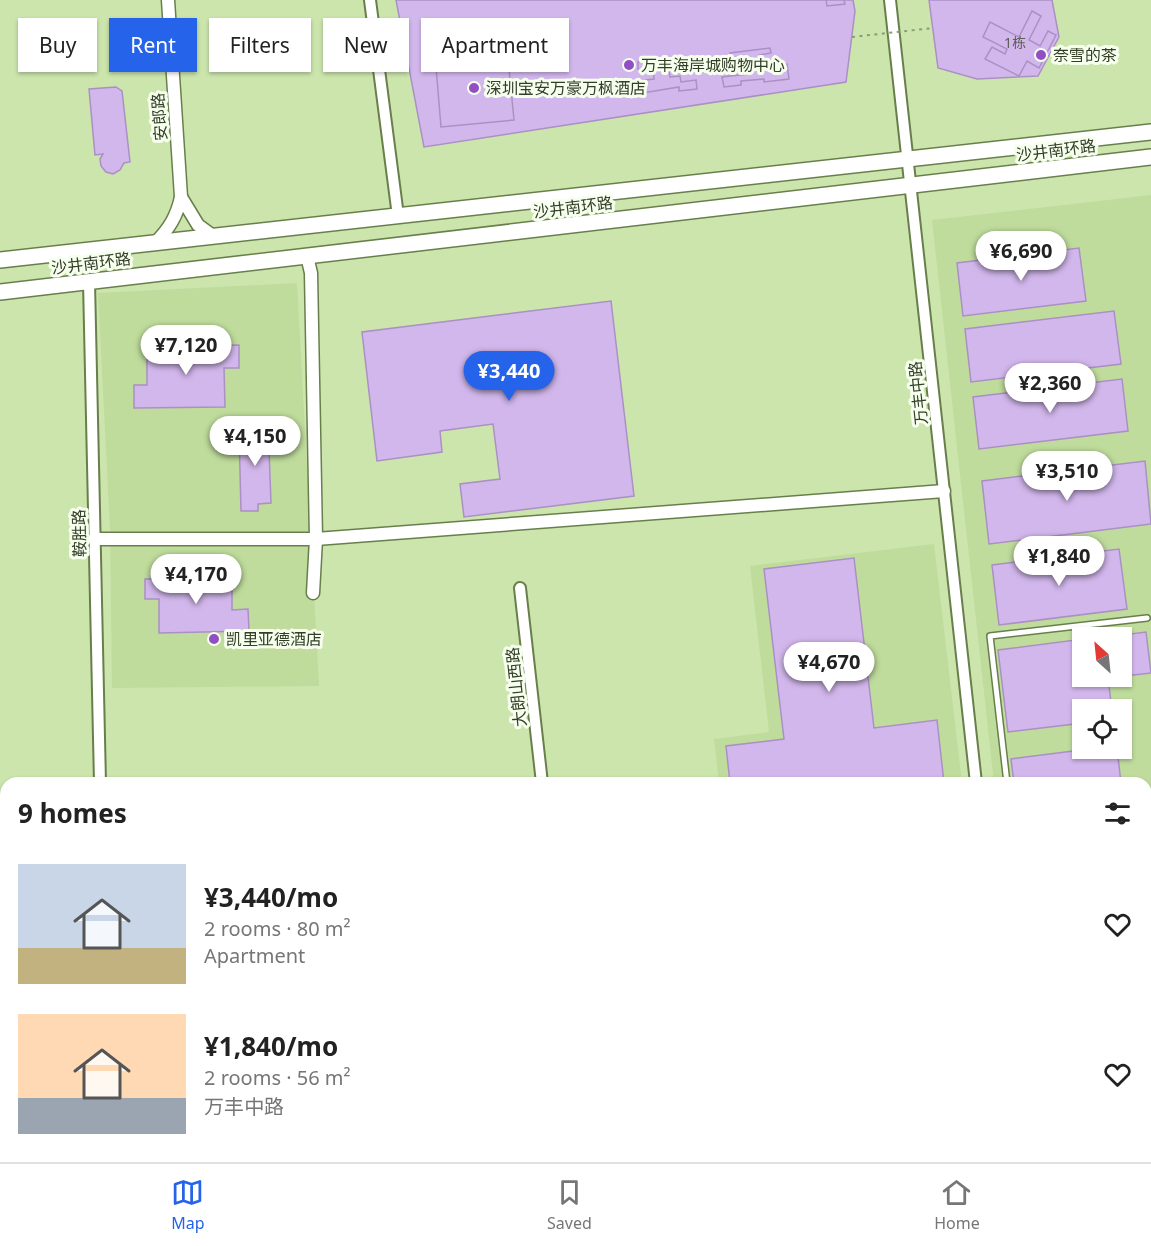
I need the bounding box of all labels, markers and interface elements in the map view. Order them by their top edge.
chip: Buy [18,18,97,72]
chip: Rent [109,18,197,72]
chip: Filters [209,18,311,72]
chip: New [323,18,409,72]
chip: Apartment [421,18,569,72]
house number: 1栋 [1004,33,1026,52]
place label: 奈雪的茶 [1053,44,1117,66]
marker: 奈雪的茶 [1034,48,1048,62]
place label: 万丰海岸城购物中心 [641,54,785,76]
marker: 万丰海岸城购物中心 [622,58,636,72]
place label: 深圳宝安万豪万枫酒店 [486,77,646,99]
marker: 深圳宝安万豪万枫酒店 [467,81,481,95]
street label: 安郎路 [146,92,172,142]
street label: 沙井南环路 [1015,134,1097,166]
street label: 沙井南环路 [532,191,614,223]
pin: ¥6,690 [972,231,1070,282]
text: ¥6,690 [990,237,1052,264]
street label: 沙井南环路 [50,247,132,279]
pin: ¥7,120 [137,325,235,376]
text: ¥7,120 [155,331,217,358]
pin: ¥3,440 [460,351,558,402]
text: ¥3,440 [478,357,540,384]
street label: 万丰中路 [904,360,932,426]
pin: ¥2,360 [1001,363,1099,414]
text: ¥2,360 [1019,369,1081,396]
pin: ¥4,150 [206,416,304,467]
text: ¥4,150 [224,422,286,449]
pin: ¥3,510 [1018,451,1116,502]
text: ¥3,510 [1036,457,1098,484]
street label: 鞍胜路 [68,509,90,557]
pin: ¥1,840 [1010,536,1108,587]
text: ¥1,840 [1028,542,1090,569]
pin: ¥4,170 [147,554,245,605]
text: ¥4,170 [165,560,227,587]
north arrow [1072,627,1132,687]
map controls [1072,627,1132,759]
place label: 凯里亚德酒店 [226,628,322,650]
marker: 凯里亚德酒店 [207,632,221,646]
pin: ¥4,670 [780,642,878,693]
street label: 大朗山西路 [501,646,531,728]
text: ¥4,670 [798,648,860,675]
button: locate [1072,699,1132,759]
text: 9 homes [18,795,127,831]
icon: filters [1101,797,1134,830]
text: ¥3,440/mo [204,879,338,915]
icon: home [66,888,138,960]
icon: heart [1101,908,1134,941]
text: 2 rooms · 80 m² [204,915,351,942]
text: Apartment [204,942,305,969]
text: ¥1,840/mo [204,1028,338,1064]
icon: home [66,1038,138,1110]
icon: heart [1101,1058,1134,1091]
text: 2 rooms · 56 m² [204,1064,351,1091]
text: 万丰中路 [204,1093,284,1120]
tab: Map [171,1176,205,1234]
tab: Saved [547,1176,592,1234]
tab: Home [934,1176,980,1234]

